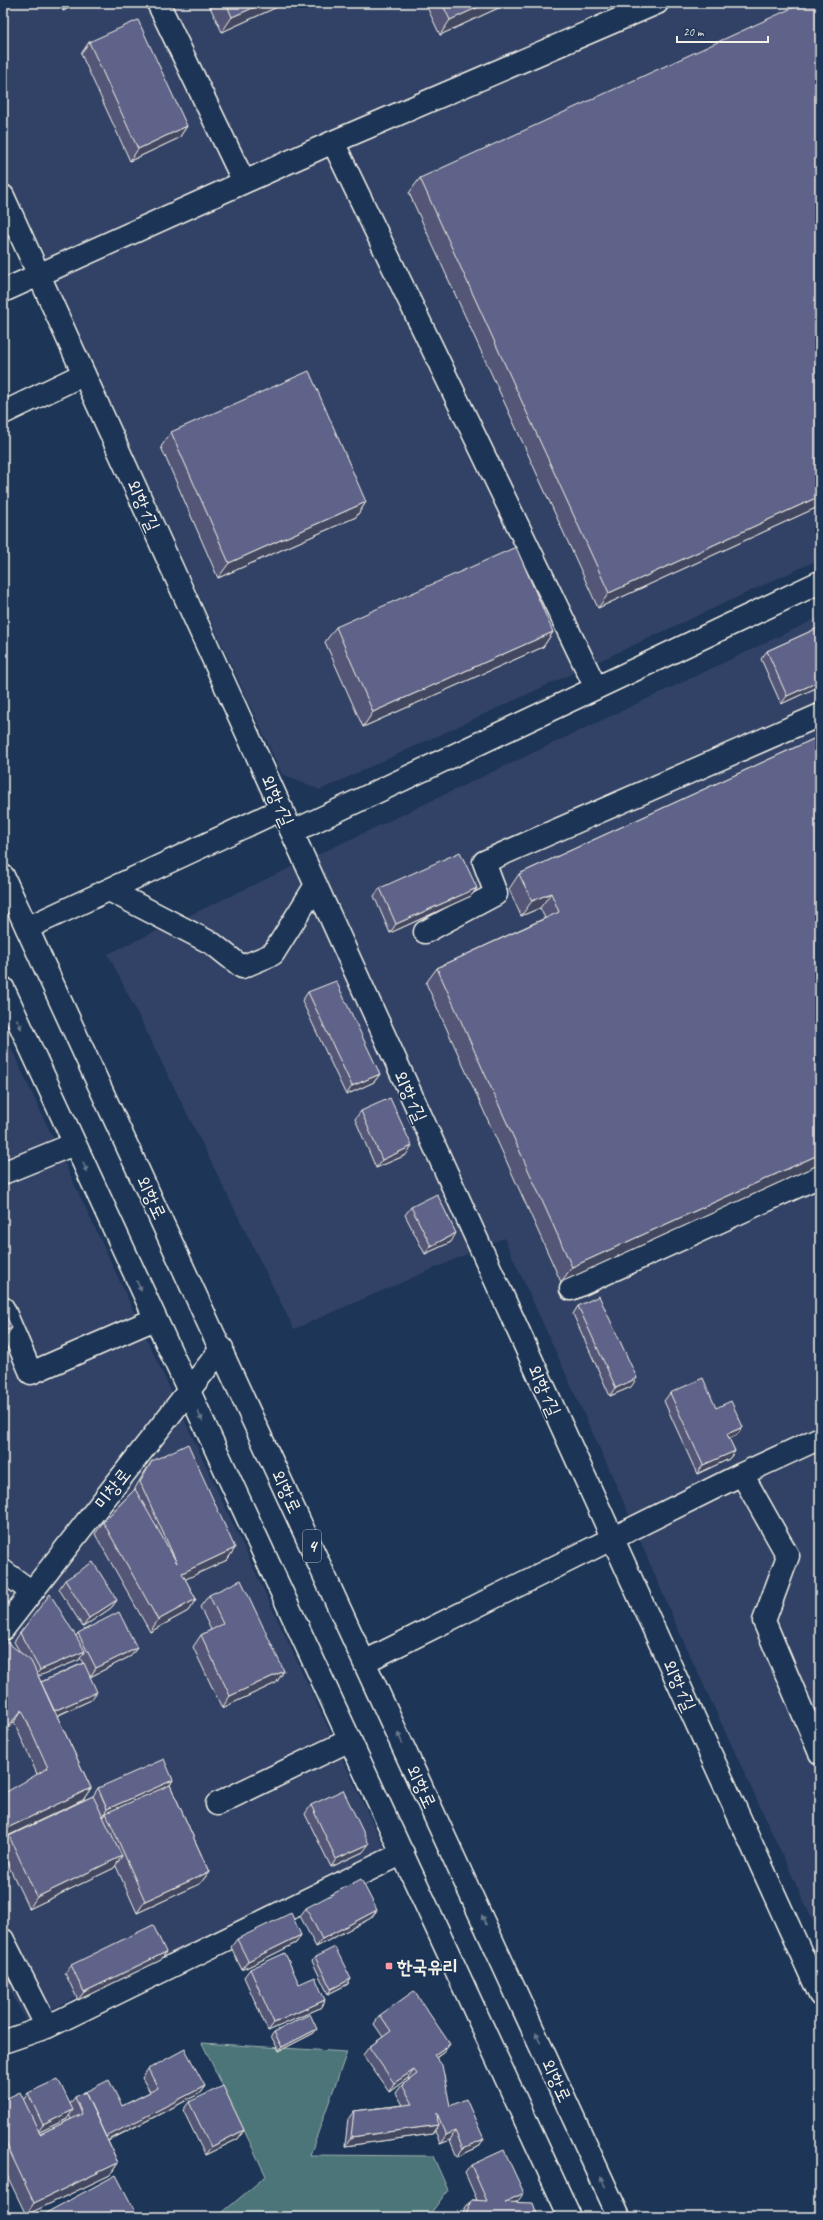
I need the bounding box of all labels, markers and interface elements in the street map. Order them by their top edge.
scale bar [677,18,768,44]
text: 20 m [683,24,705,40]
street label: 외항1길 [121,476,165,535]
street label: 외항1길 [255,771,299,830]
one-way arrow [16,1018,22,1029]
street label: 외항1길 [388,1067,432,1126]
one-way arrow [82,1162,88,1173]
street label: 외항로 [131,1172,172,1223]
one-way arrow [136,1280,142,1291]
street label: 외항1길 [522,1361,566,1420]
one-way arrow [197,1411,203,1422]
street label: 미창로 [89,1463,136,1514]
street label: 외항로 [266,1466,307,1517]
road number: 4 [303,1530,321,1562]
street label: 외항1길 [657,1656,701,1715]
one-way arrow [397,1732,403,1743]
street label: 외항로 [401,1761,442,1812]
one-way arrow [480,1913,486,1925]
place label: 한국유리 [396,1955,458,1979]
marker: 한국유리 [384,1961,394,1971]
one-way arrow [534,2031,540,2043]
street label: 외항로 [536,2055,577,2106]
one-way arrow [600,2176,606,2187]

